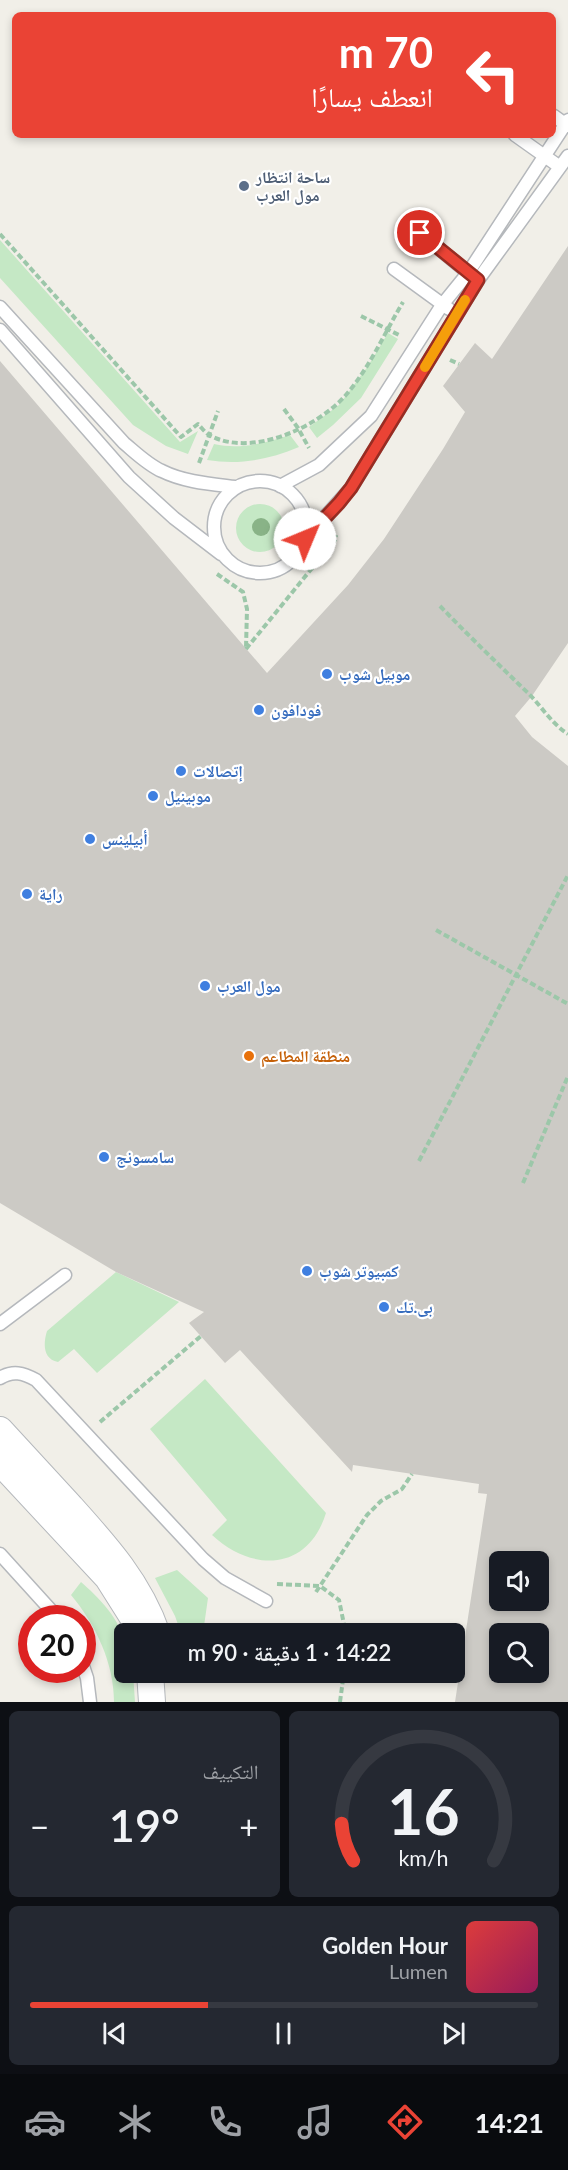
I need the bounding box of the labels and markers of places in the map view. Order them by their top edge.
place label: ساحة انتظار مول العرب [255,167,330,205]
marker: ساحة انتظار مول العرب [237,179,251,193]
pin [394,207,445,258]
place label: موبيل شوب [339,664,410,684]
marker: موبيل شوب [320,667,334,681]
place label: فودافون [271,700,322,720]
marker: فودافون [252,703,266,717]
place label: إتصالات [193,761,243,782]
marker: إتصالات [174,764,188,778]
place label: موبينيل [165,786,211,806]
marker: موبينيل [146,789,160,803]
place label: أبيلينس [102,829,148,849]
marker: أبيلينس [83,832,97,846]
place label: راية [39,884,63,903]
marker: راية [20,887,34,901]
place label: مول العرب [217,976,280,996]
marker: مول العرب [198,979,212,993]
place label: منطقة المطاعم [261,1046,350,1068]
marker: منطقة المطاعم [242,1049,256,1063]
place label: سامسونج [116,1147,174,1168]
marker: سامسونج [97,1150,111,1164]
place label: كمبيوتر شوب [319,1261,399,1281]
marker: كمبيوتر شوب [300,1264,314,1278]
place label: بى.تك [396,1297,433,1317]
marker: بى.تك [377,1300,391,1314]

